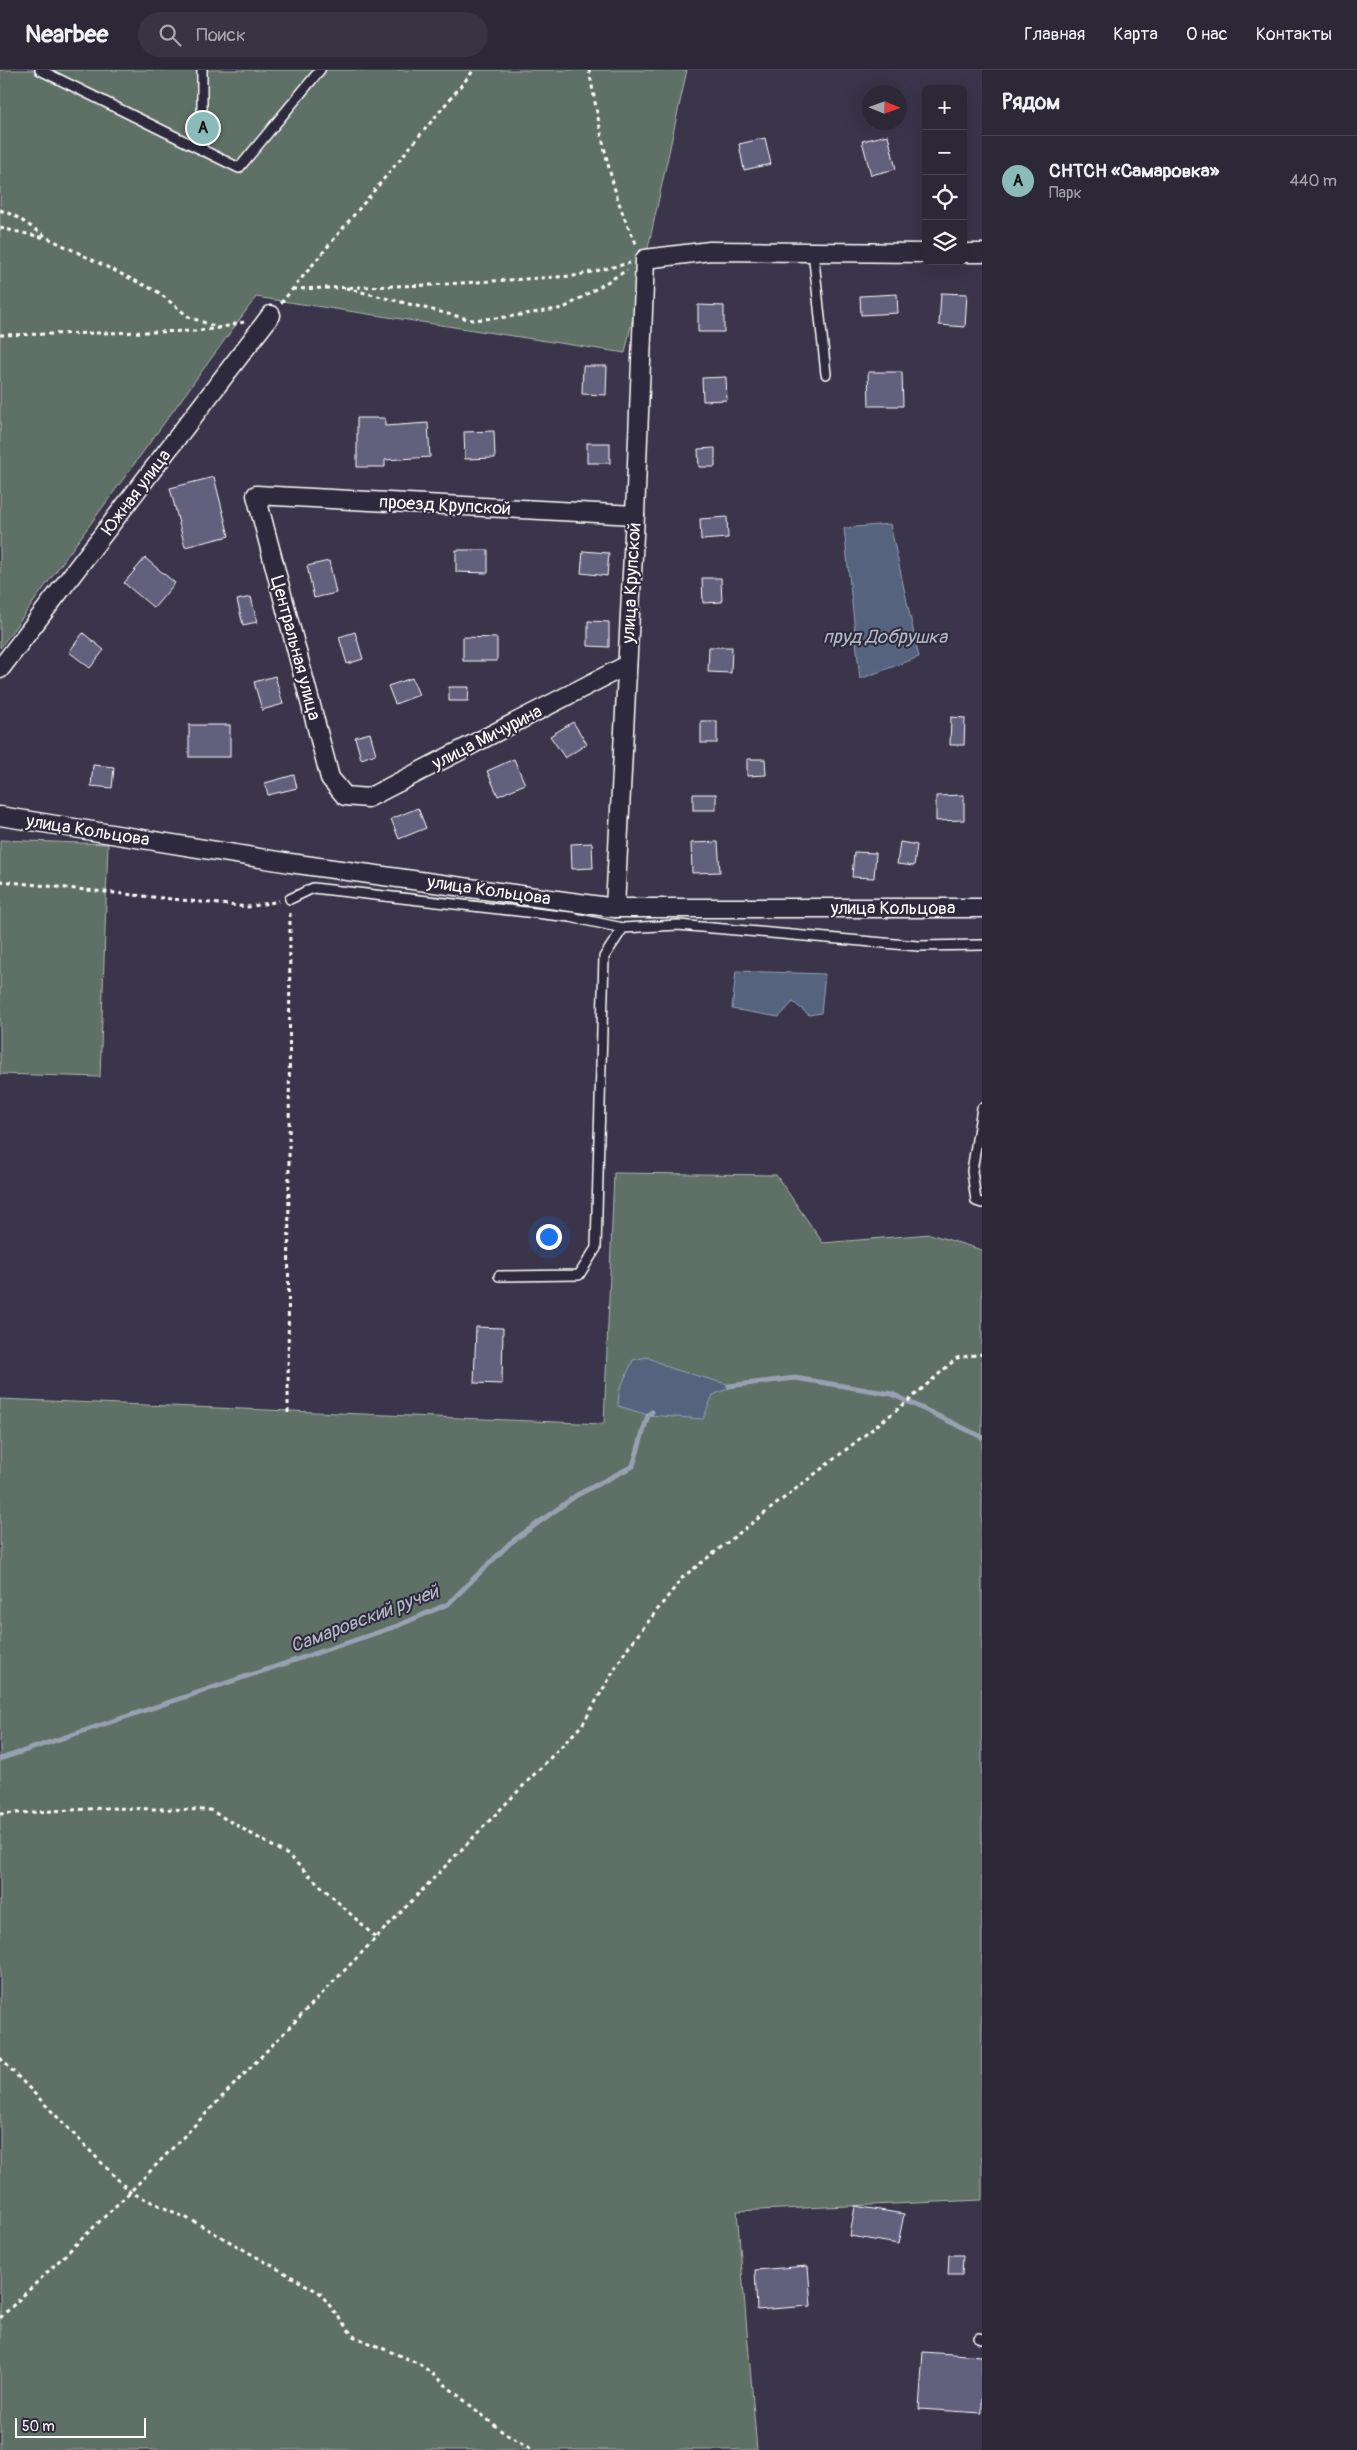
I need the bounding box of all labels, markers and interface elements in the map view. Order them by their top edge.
search box [138,12,488,57]
text: Nearbee [25,20,108,49]
icon: search [156,21,184,49]
text: Поиск [196,23,246,47]
text: Главная [1024,23,1085,46]
text: Карта [1113,23,1158,46]
text: О нас [1186,23,1228,46]
text: Контакты [1256,23,1332,46]
north arrow [862,85,907,130]
map controls [922,85,967,265]
button: + [922,85,967,130]
text: Рядом [1002,89,1060,116]
pin: A [187,109,219,147]
button: − [922,130,967,175]
text: СНТСН «Самаровка» [1049,159,1219,183]
text: A [1013,171,1023,191]
text: 440 m [1290,171,1337,191]
button: locate [922,175,967,220]
text: Парк [1049,183,1082,203]
button: layers [922,220,967,265]
street label: Южная улица [97,445,176,540]
street label: проезд Крупской [378,491,511,520]
street label: улица Крупской [617,522,646,645]
street label: Центральная улица [265,573,326,723]
water label: пруд Добрушка [823,625,948,649]
street label: улица Мичурина [428,700,546,775]
street label: улица Кольцова [24,809,151,852]
street label: улица Кольцова [425,870,552,911]
street label: улица Кольцова [830,897,955,920]
your location [536,1224,562,1250]
water label: Самаровский ручей [287,1579,444,1658]
scale bar [15,2415,146,2438]
text: 50 m [22,2418,55,2435]

